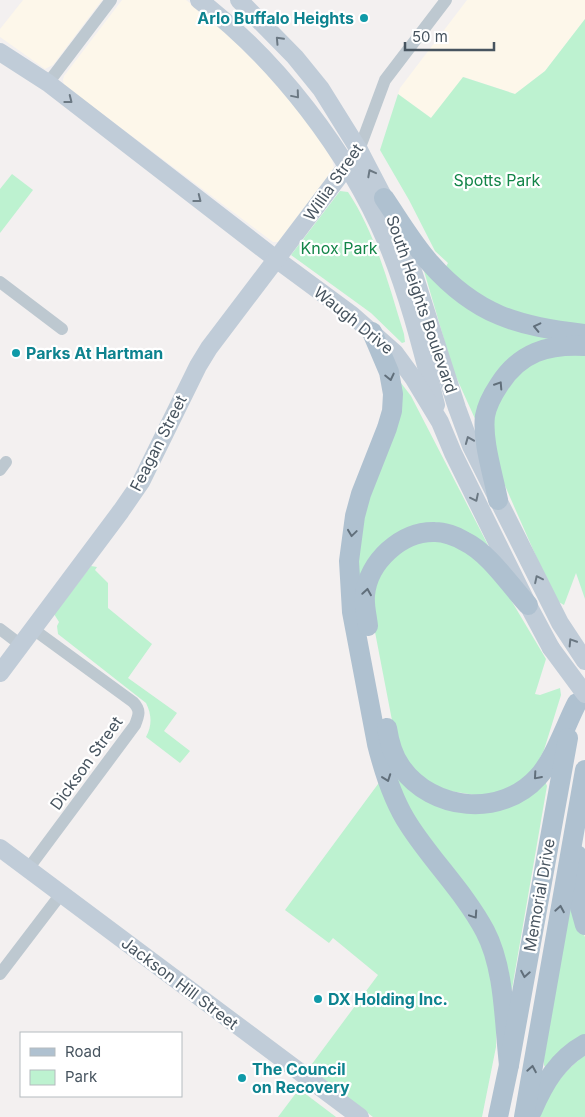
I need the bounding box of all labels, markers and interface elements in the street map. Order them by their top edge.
place label: Arlo Buffalo Heights [197,8,354,28]
marker: Arlo Buffalo Heights [358,12,370,24]
scale bar [405,20,494,52]
text: 50 m [412,27,448,46]
one-way arrow [276,36,285,45]
one-way arrow [290,90,299,99]
one-way arrow [63,94,72,102]
street label: Willia Street [299,139,367,225]
one-way arrow [367,169,377,178]
park label: Spotts Park [454,170,541,190]
one-way arrow [192,193,201,202]
street label: South Heights Boulevard [382,212,462,396]
park label: Knox Park [301,238,378,258]
street label: Waugh Drive [310,282,398,358]
one-way arrow [532,322,541,333]
place label: Parks At Hartman [26,343,163,363]
marker: Parks At Hartman [10,347,22,359]
one-way arrow [384,373,394,382]
one-way arrow [493,382,502,391]
street label: Feagan Street [125,392,191,494]
one-way arrow [465,436,475,445]
one-way arrow [469,493,479,502]
one-way arrow [348,528,358,537]
one-way arrow [533,575,544,584]
one-way arrow [361,587,371,596]
one-way arrow [568,639,578,648]
street label: Dickson Street [45,712,127,814]
one-way arrow [534,771,543,780]
one-way arrow [381,774,391,782]
street label: Memorial Drive [519,837,559,953]
one-way arrow [554,905,564,913]
one-way arrow [468,909,478,918]
street label: Jackson Hill Street [118,933,242,1033]
one-way arrow [521,970,531,979]
place label: DX Holding Inc. [328,989,448,1009]
marker: DX Holding Inc. [312,993,324,1005]
legend [20,1032,182,1097]
text: Road [65,1042,101,1061]
place label: The Council on Recovery [252,1059,350,1097]
one-way arrow [527,1065,537,1073]
text: Park [65,1067,98,1086]
marker: The Council on Recovery [236,1072,248,1084]

